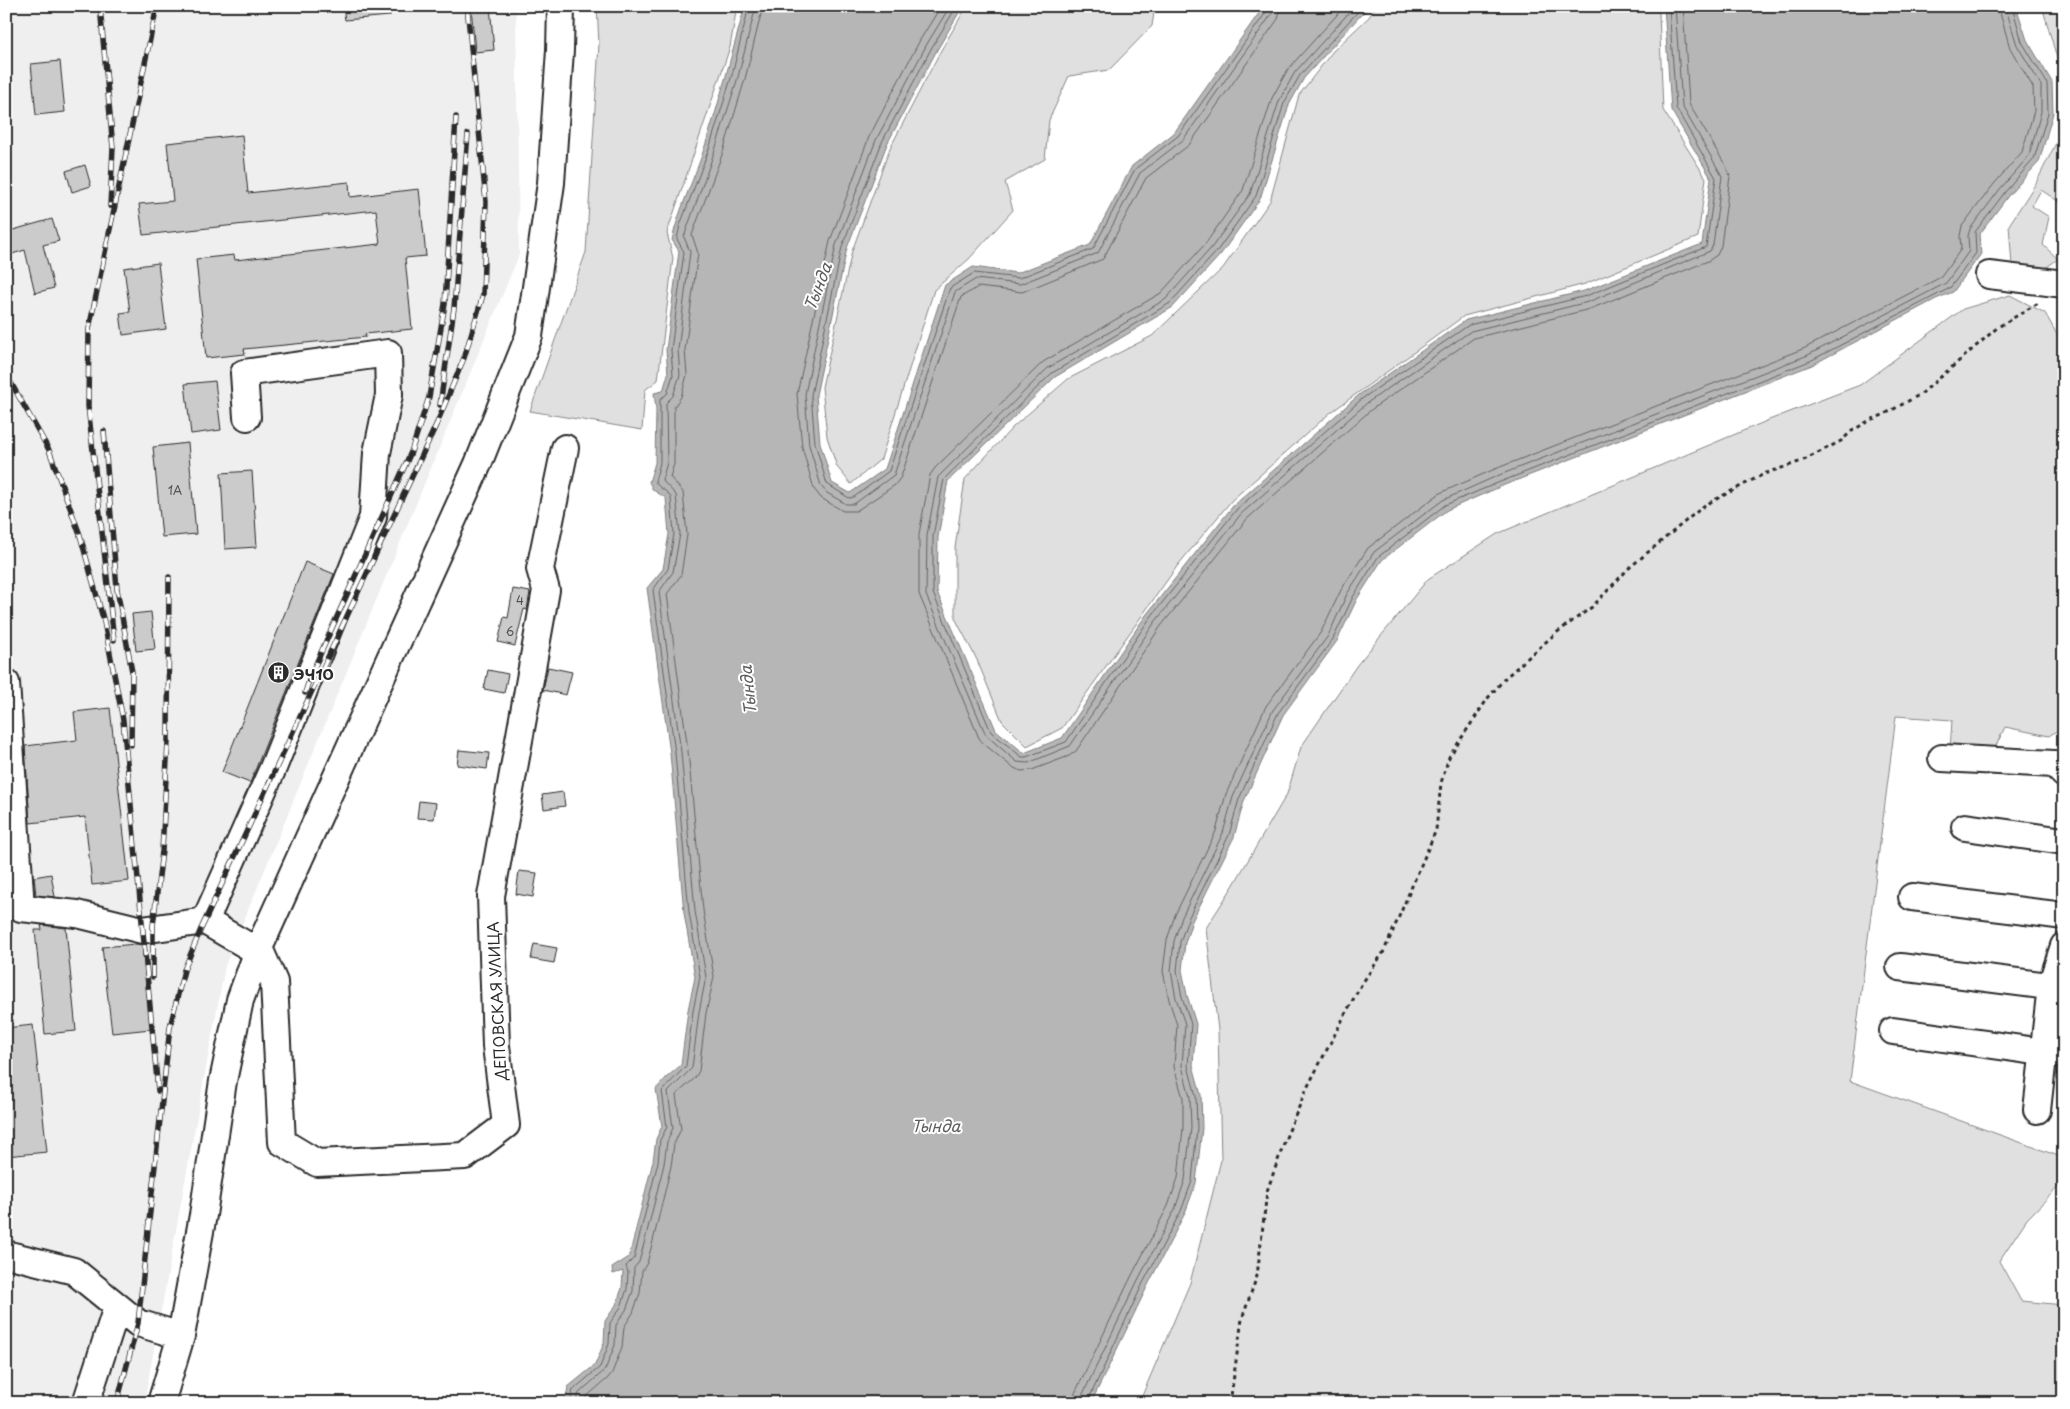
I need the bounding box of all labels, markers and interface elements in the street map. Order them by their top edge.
water label: Тында [797,258,837,313]
house number: 1А [168,481,182,499]
house number: 4 [516,591,524,609]
house number: 6 [506,622,514,640]
building icon: ЭЧ10 [266,661,290,685]
place label: ЭЧ10 [293,662,334,685]
water label: Тында [732,663,762,716]
street label: ДЕПОВСКАЯ УЛИЦА [480,921,512,1082]
water label: Тында [911,1113,962,1137]

